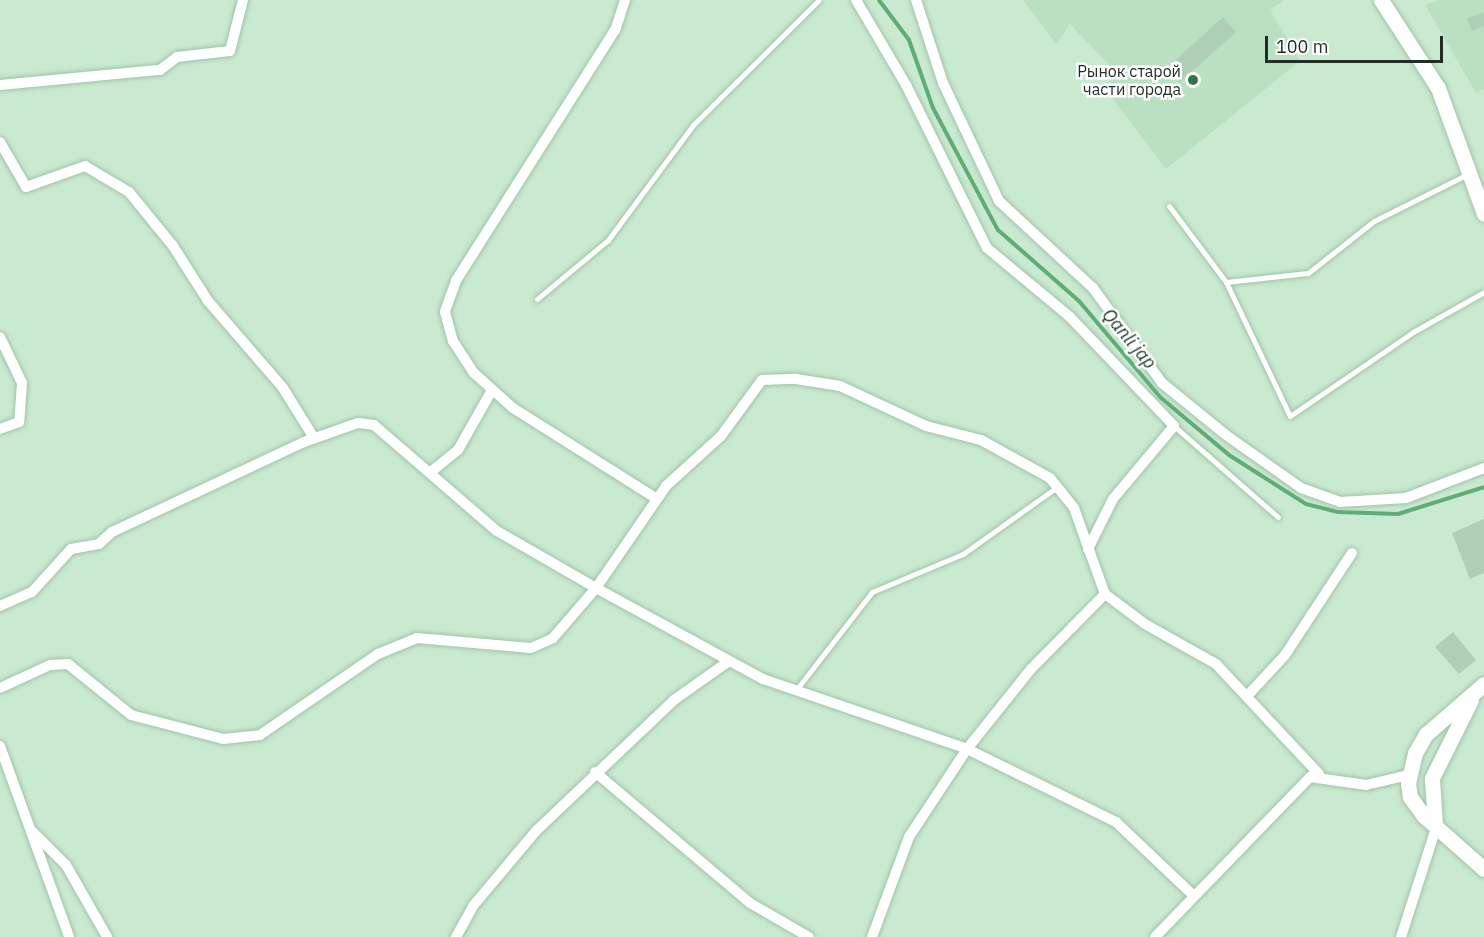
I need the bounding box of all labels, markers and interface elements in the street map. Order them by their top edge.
scale bar [1268,24,1446,62]
text: 100 m [1276,35,1328,58]
place label: Рынок старой части города [1077,61,1181,99]
marker: Рынок старой части города [1186,73,1200,87]
water label: Qanli jap [1098,304,1160,374]

